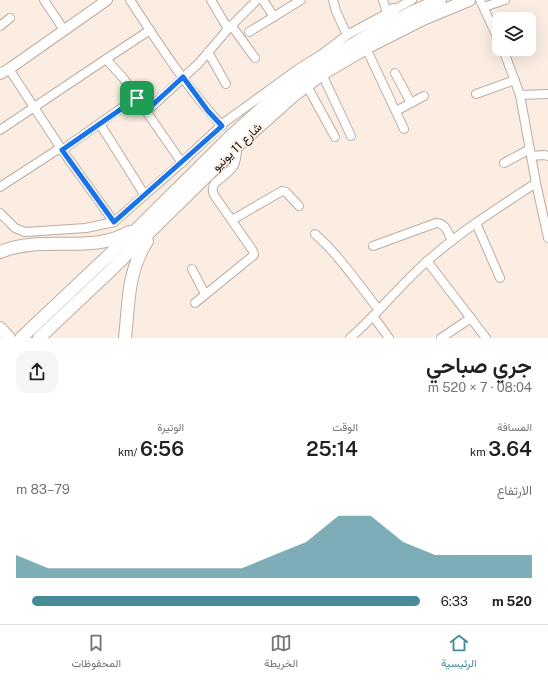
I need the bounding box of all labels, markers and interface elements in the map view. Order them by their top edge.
map controls [492,12,536,56]
button: layers [492,12,536,56]
pin [120,81,154,115]
icon: arrive [126,87,148,109]
street label: شارع 11 يونيو [209,120,266,175]
button: share [16,351,58,393]
text: جري صباحي [426,352,532,378]
text: 08:04 · 7 × 520 m [428,380,532,395]
text: الوتيرة [157,421,184,433]
text: الوقت [332,421,358,433]
text: المسافة [497,421,532,433]
text: 6:56 [140,437,184,461]
text: 25:14 [306,437,358,461]
text: 3.64 [488,437,532,461]
text: /km [118,446,140,458]
text: km [470,446,488,458]
text: 79–83 m [16,482,70,497]
text: الارتفاع [497,483,532,498]
text: 6:33 [441,594,468,609]
text: 520 m [492,594,532,609]
tab: المحفوظات [72,632,121,673]
tab: الخريطة [264,632,298,673]
tab: الرئيسية [441,632,477,673]

